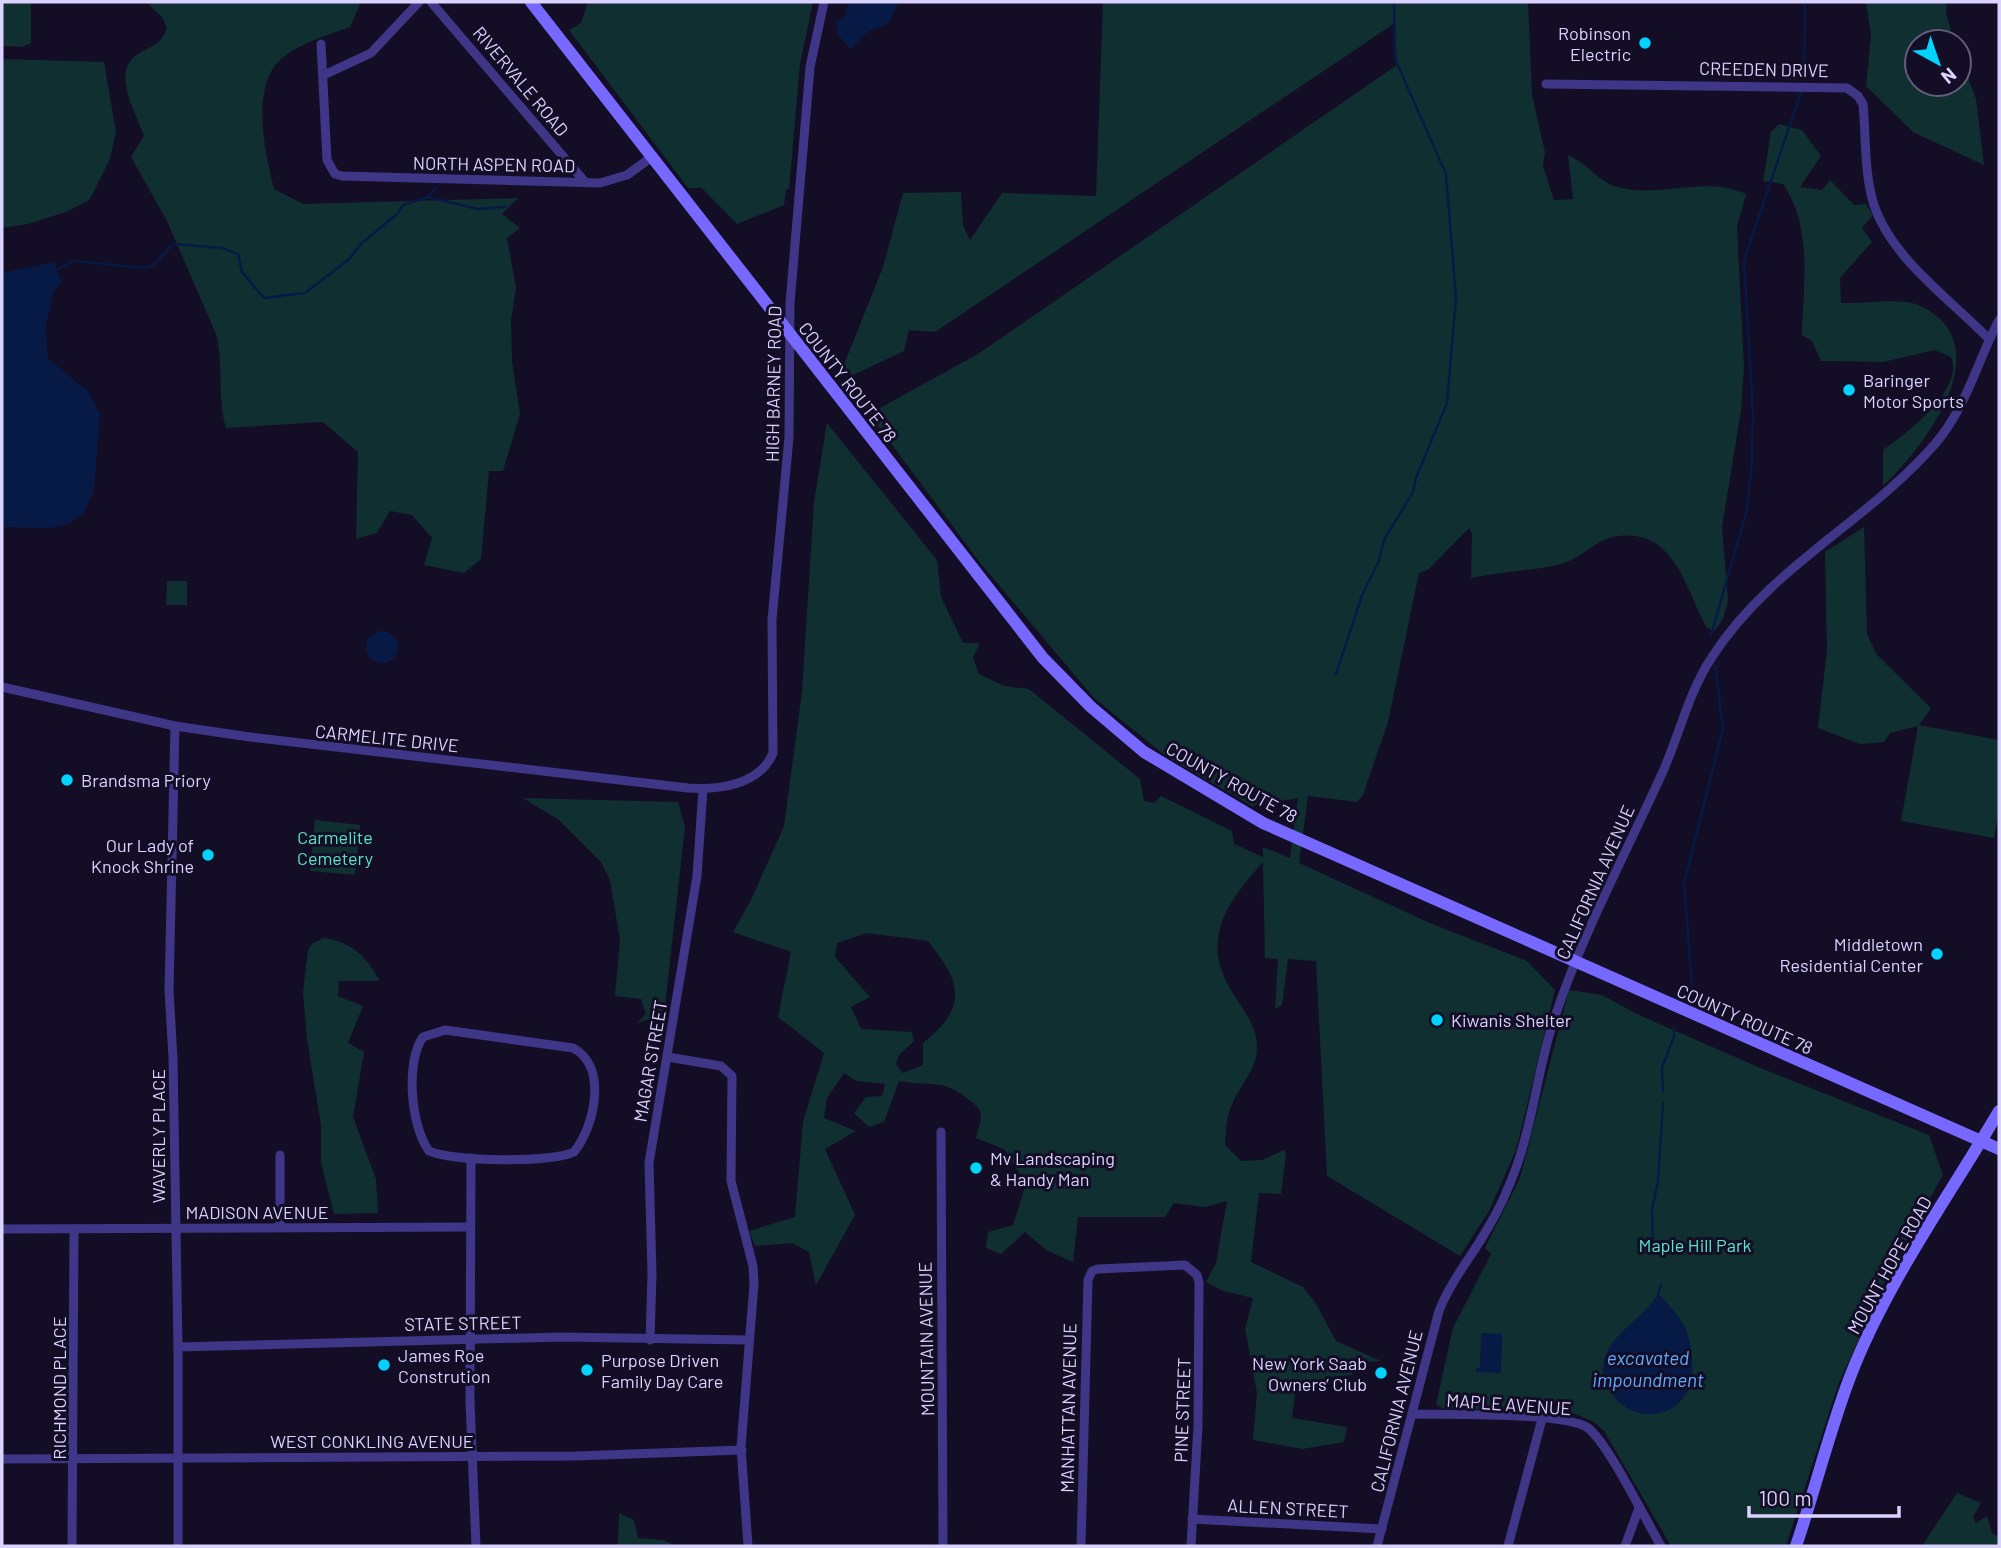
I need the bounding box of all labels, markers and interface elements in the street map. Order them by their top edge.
street label: RIVERVALE ROAD [469,22,573,140]
place label: Robinson Electric [1558,22,1631,65]
north arrow [1903,28,1973,98]
marker: Robinson Electric [1637,35,1653,51]
street label: CREEDEN DRIVE [1699,57,1829,81]
text: N [1937,64,1961,89]
street label: NORTH ASPEN ROAD [413,152,575,176]
street label: HIGH BARNEY ROAD [761,306,785,462]
street label: COUNTY ROUTE 78 [794,317,902,447]
place label: Baringer Motor Sports [1863,369,1964,412]
marker: Baringer Motor Sports [1841,382,1857,398]
street label: CARMELITE DRIVE [314,720,460,756]
street label: COUNTY ROUTE 78 [1163,737,1301,827]
place label: Brandsma Priory [81,769,211,791]
marker: Brandsma Priory [59,772,75,788]
street label: CALIFORNIA AVENUE [1551,801,1639,963]
park label: Carmelite Cemetery [297,826,373,869]
place label: Our Lady of Knock Shrine [91,834,194,877]
marker: Our Lady of Knock Shrine [200,847,216,863]
place label: Middletown Residential Center [1780,933,1923,976]
marker: Middletown Residential Center [1929,946,1945,962]
street label: COUNTY ROUTE 78 [1674,979,1816,1059]
street label: MAGAR STREET [628,998,672,1124]
place label: Kiwanis Shelter [1451,1009,1572,1031]
marker: Kiwanis Shelter [1429,1012,1445,1028]
street label: WAVERLY PLACE [147,1069,169,1203]
place label: Mv Landscaping & Handy Man [990,1147,1115,1190]
marker: Mv Landscaping & Handy Man [968,1160,984,1176]
street label: MOUNT HOPE ROAD [1842,1192,1936,1338]
street label: MADISON AVENUE [185,1201,329,1223]
park label: Maple Hill Park [1639,1234,1751,1256]
street label: MOUNTAIN AVENUE [914,1262,938,1416]
street label: STATE STREET [404,1311,522,1335]
street label: RICHMOND PLACE [48,1316,70,1460]
street label: MANHATTAN AVENUE [1056,1323,1080,1493]
street label: CALIFORNIA AVENUE [1365,1328,1427,1494]
place label: James Roe Constrution [398,1344,490,1387]
water label: excavated impoundment [1592,1346,1704,1391]
place label: Purpose Driven Family Day Care [601,1349,723,1392]
place label: New York Saab Owners’ Club [1252,1352,1367,1395]
marker: James Roe Constrution [376,1357,392,1373]
street label: PINE STREET [1169,1357,1195,1463]
marker: Purpose Driven Family Day Care [579,1362,595,1378]
marker: New York Saab Owners’ Club [1373,1365,1389,1381]
street label: MAPLE AVENUE [1446,1389,1572,1419]
street label: WEST CONKLING AVENUE [270,1430,474,1452]
scale bar [1749,1474,1899,1518]
text: 100 m [1759,1485,1812,1510]
street label: ALLEN STREET [1227,1494,1349,1522]

